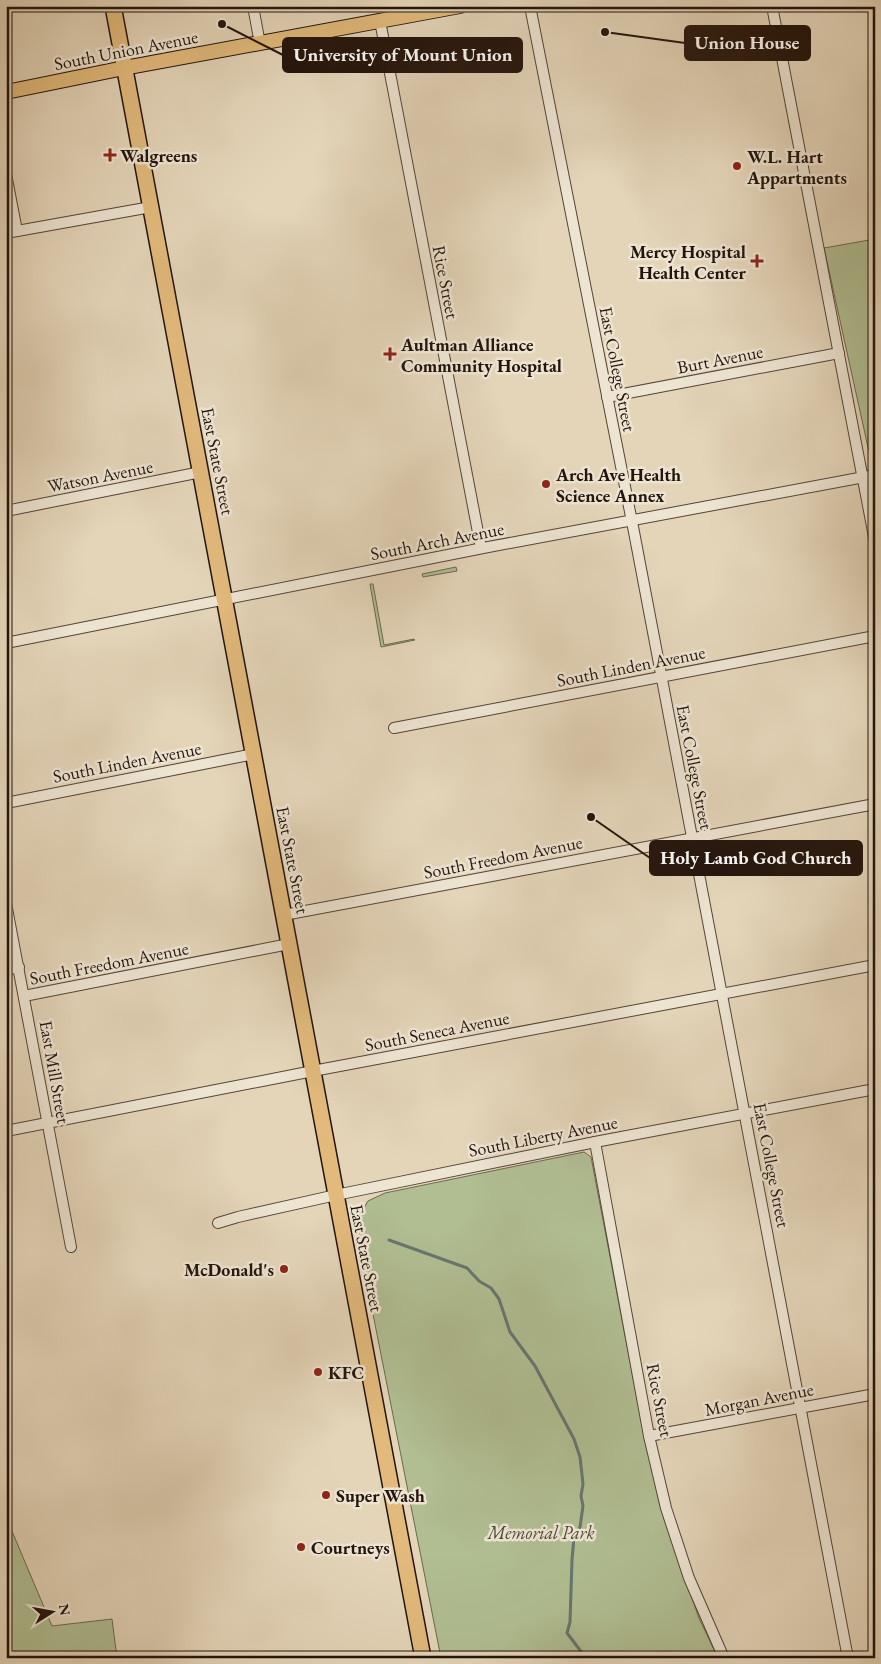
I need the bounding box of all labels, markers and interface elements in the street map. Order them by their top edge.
street label: South Union Avenue [52,25,200,75]
callout: Union House [685,26,810,60]
text: Union House [694,30,800,55]
callout: University of Mount Union [283,38,522,72]
text: University of Mount Union [294,42,513,67]
place label: Walgreens [120,144,197,167]
place label: W.L. Hart Appartments [746,145,847,189]
marker: Walgreens [104,149,116,161]
marker: W.L. Hart Appartments [731,160,743,172]
place label: Mercy Hospital Health Center [630,240,747,284]
street label: Rice Street [428,243,464,321]
marker: Mercy Hospital Health Center [750,254,764,268]
street label: East College Street [595,304,641,434]
place label: Aultman Alliance Community Hospital [400,333,562,377]
street label: Burt Avenue [675,339,765,379]
marker: Aultman Alliance Community Hospital [383,347,397,361]
street label: East State Street [196,405,240,517]
street label: Watson Avenue [45,455,155,497]
place label: Arch Ave Health Science Annex [555,463,681,507]
marker: Arch Ave Health Science Annex [540,478,552,490]
street label: South Arch Avenue [368,517,506,565]
street label: South Linden Avenue [555,640,707,692]
street label: East College Street [672,702,718,832]
street label: South Linden Avenue [51,736,203,788]
street label: East State Street [271,804,315,916]
street label: South Freedom Avenue [422,830,584,884]
callout: Holy Lamb God Church [650,841,862,875]
text: Holy Lamb God Church [660,845,852,870]
street label: South Freedom Avenue [28,936,190,990]
street label: South Seneca Avenue [363,1006,511,1056]
street label: East Mill Street [35,1019,75,1126]
street label: East College Street [749,1100,795,1230]
street label: South Liberty Avenue [467,1110,619,1162]
street label: East State Street [345,1202,389,1314]
place label: McDonald's [184,1258,274,1281]
marker: McDonald's [278,1263,290,1275]
place label: KFC [328,1361,364,1384]
street label: Rice Street [642,1361,678,1439]
marker: KFC [312,1366,324,1378]
street label: Morgan Avenue [703,1377,815,1421]
place label: Super Wash [336,1484,425,1507]
marker: Super Wash [320,1489,332,1501]
park label: Memorial Park [486,1521,595,1544]
place label: Courtneys [311,1536,390,1559]
marker: Courtneys [295,1541,307,1553]
north arrow [28,1586,78,1636]
text: N [55,1602,75,1617]

